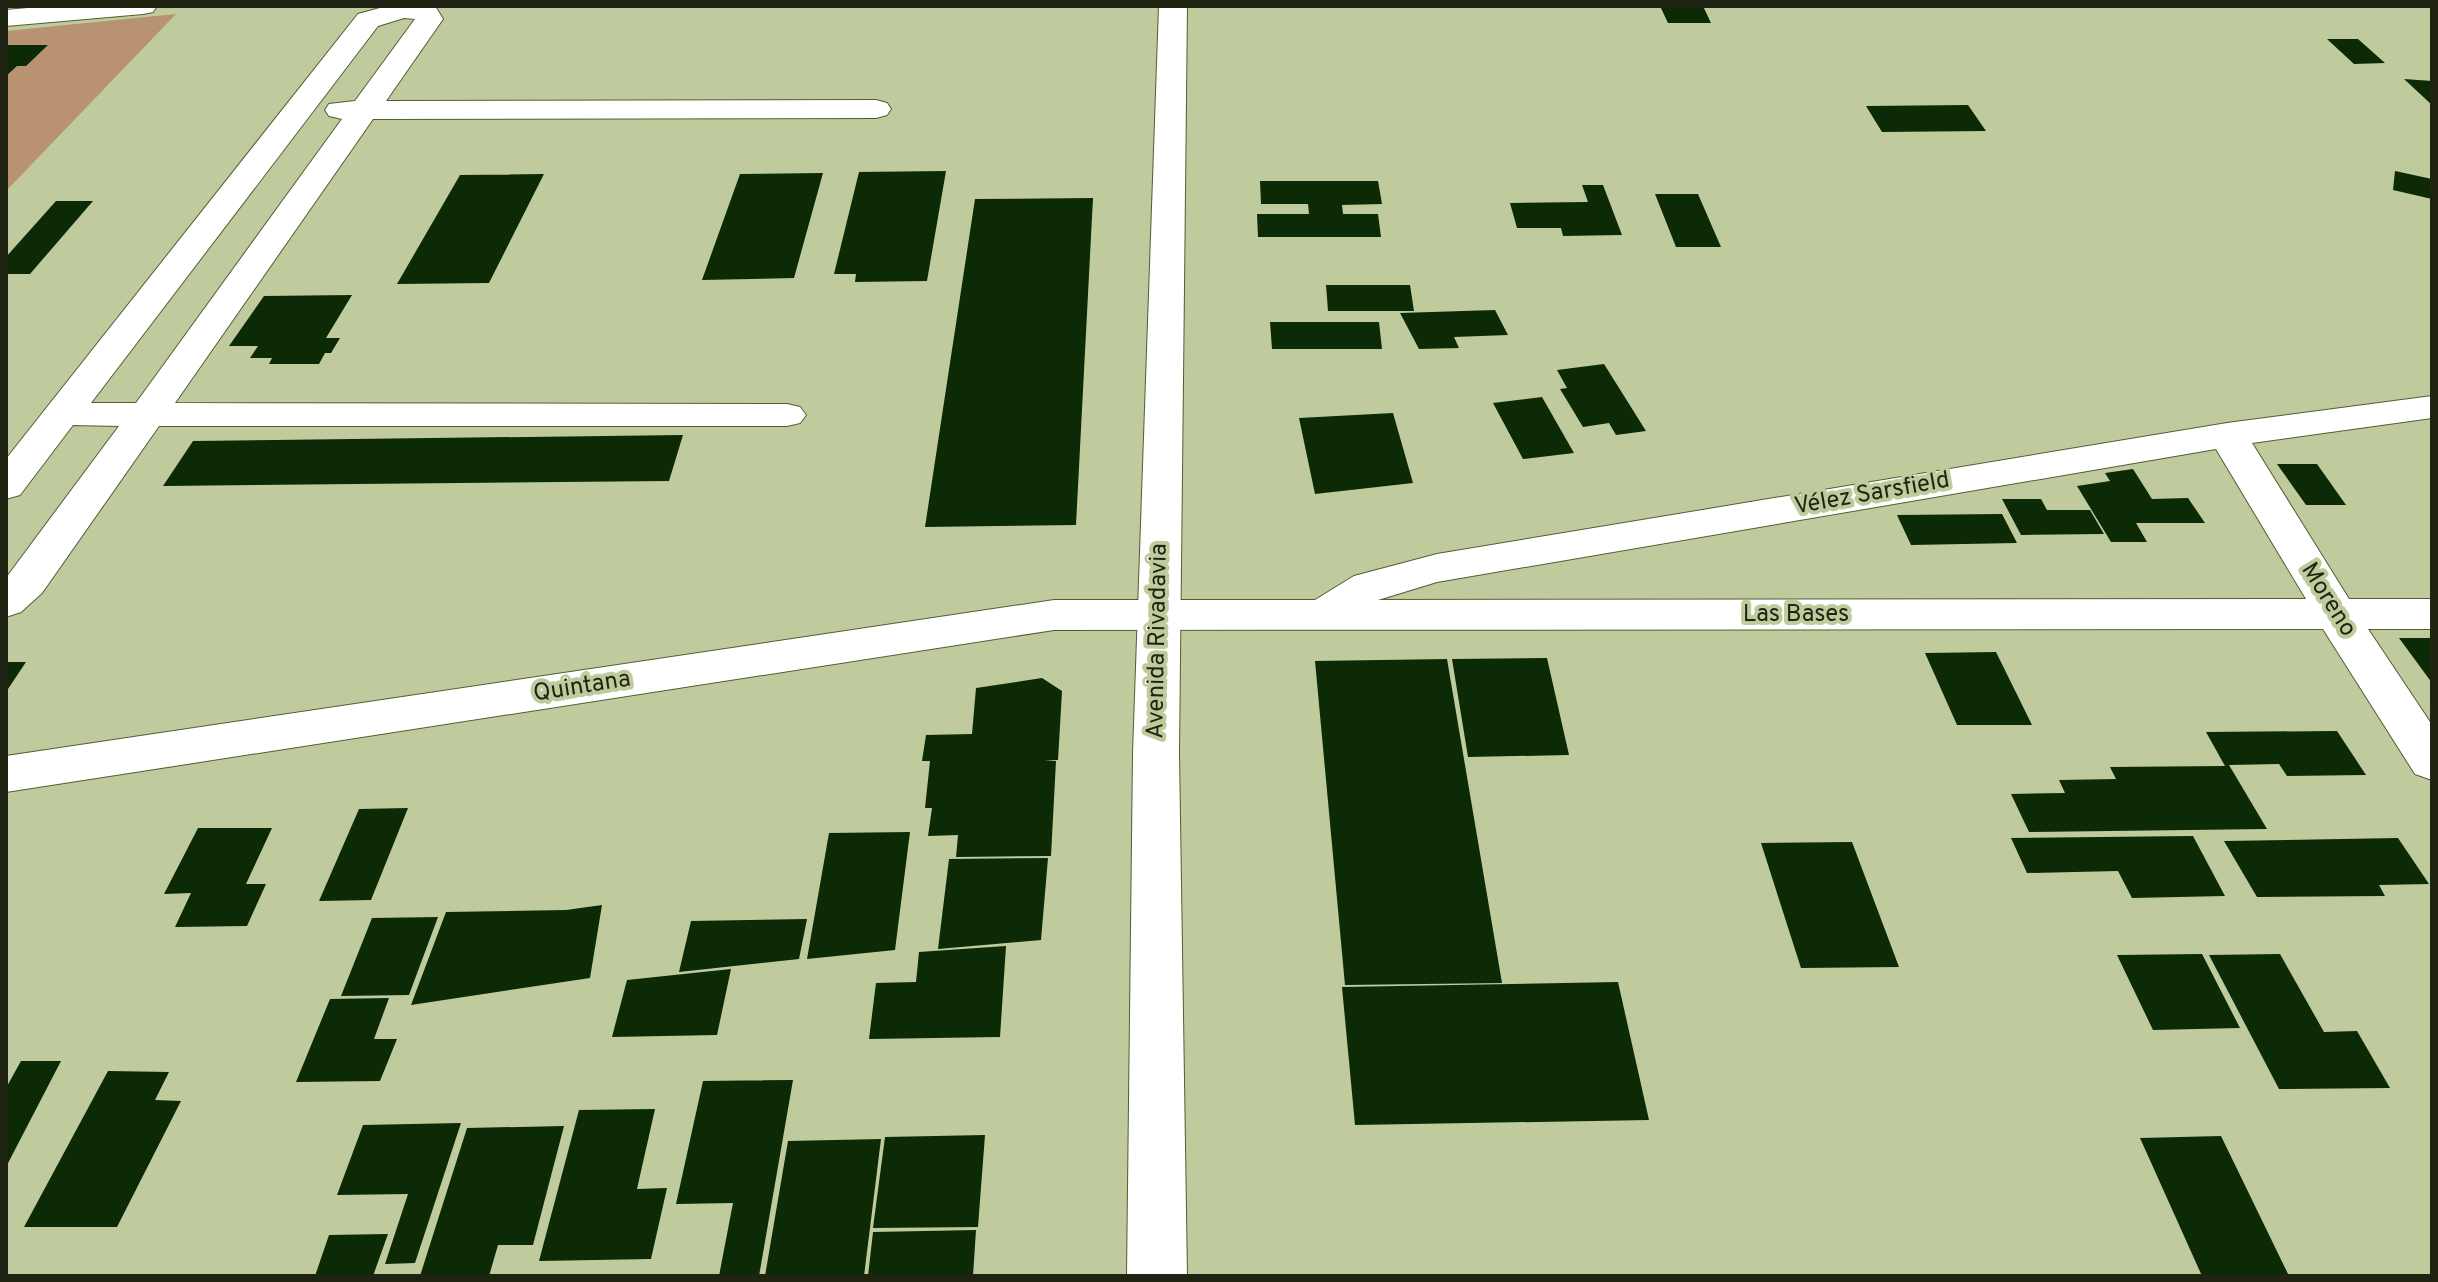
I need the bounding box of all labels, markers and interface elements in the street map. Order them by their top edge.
street label: Vélez Sarsfield [1792,466,1952,522]
street label: Avenida Rivadavia [1141,543,1175,739]
street label: Moreno [2294,557,2362,643]
street label: Las Bases [1743,600,1849,630]
street label: Quintana [531,664,633,710]

